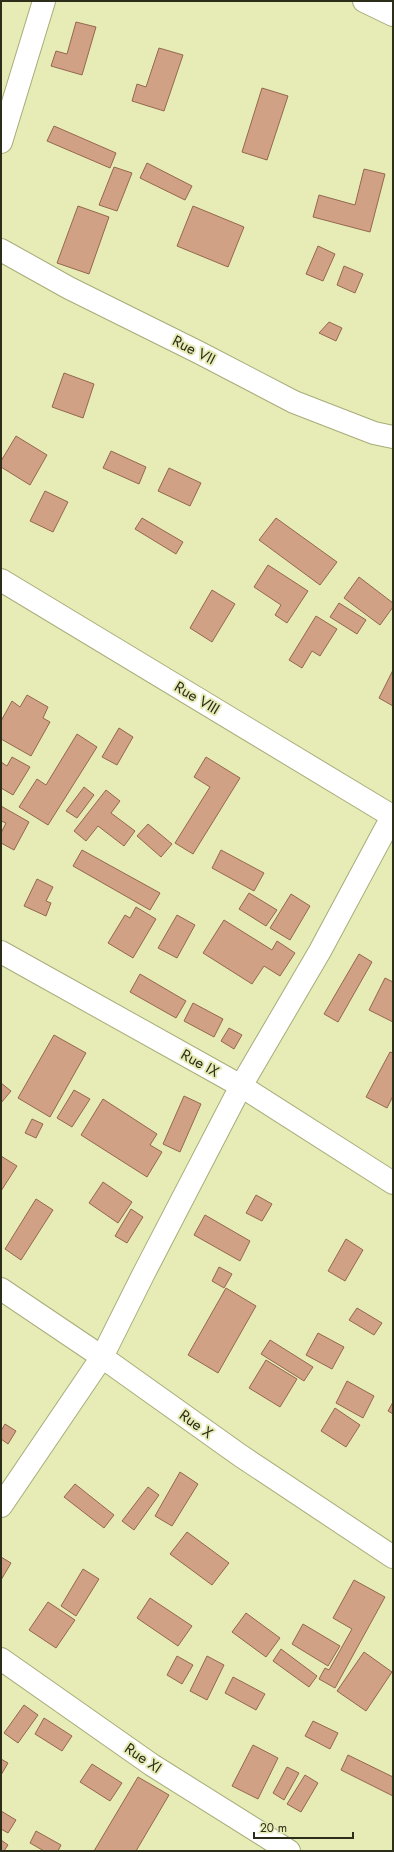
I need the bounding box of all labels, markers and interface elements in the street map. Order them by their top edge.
street label: Rue VII [169,330,219,370]
street label: Rue VIII [170,676,224,720]
street label: Rue IX [177,1044,224,1083]
street label: Rue X [175,1404,218,1444]
street label: Rue XI [120,1738,166,1778]
scale bar [254,1814,353,1840]
text: 20 m [260,1819,287,1837]

